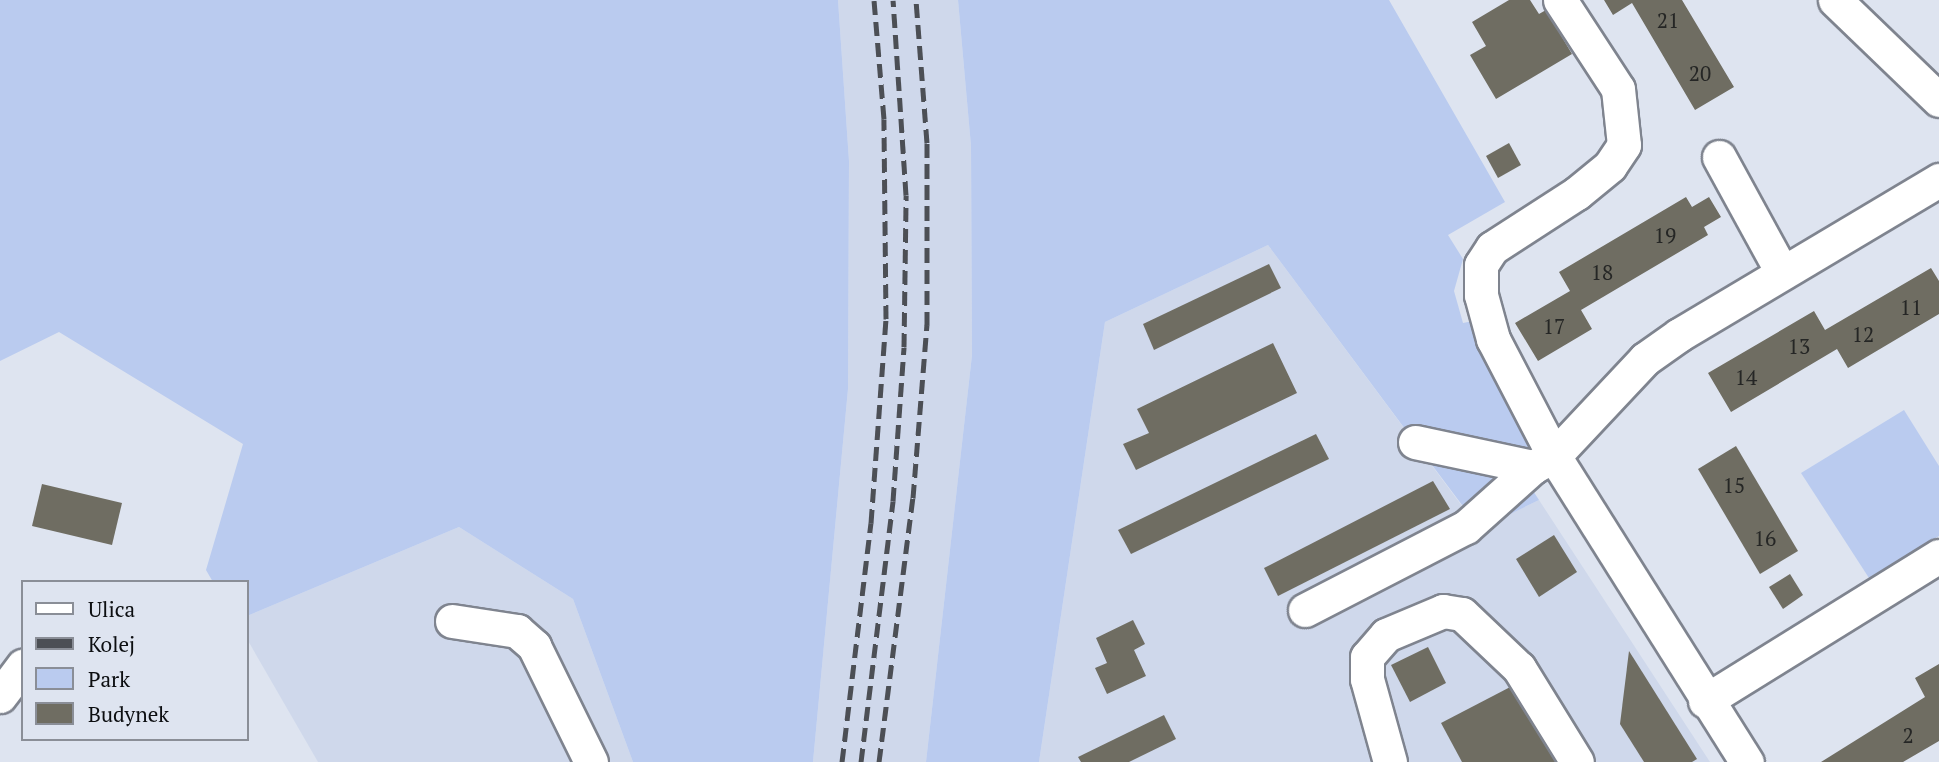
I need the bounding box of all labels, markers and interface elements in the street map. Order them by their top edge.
house number: 21 [1657,7,1679,33]
house number: 20 [1689,60,1711,86]
house number: 19 [1654,222,1676,248]
house number: 18 [1591,259,1613,285]
house number: 11 [1900,294,1922,320]
house number: 17 [1543,313,1565,339]
house number: 12 [1852,321,1874,347]
house number: 13 [1788,333,1810,359]
house number: 14 [1735,364,1757,390]
house number: 15 [1723,472,1745,498]
house number: 16 [1754,525,1776,551]
legend [21,580,248,741]
text: Ulica [88,595,135,623]
text: Kolej [88,630,135,658]
text: Park [88,665,130,693]
text: Budynek [88,700,169,728]
house number: 2 [1902,722,1914,748]

